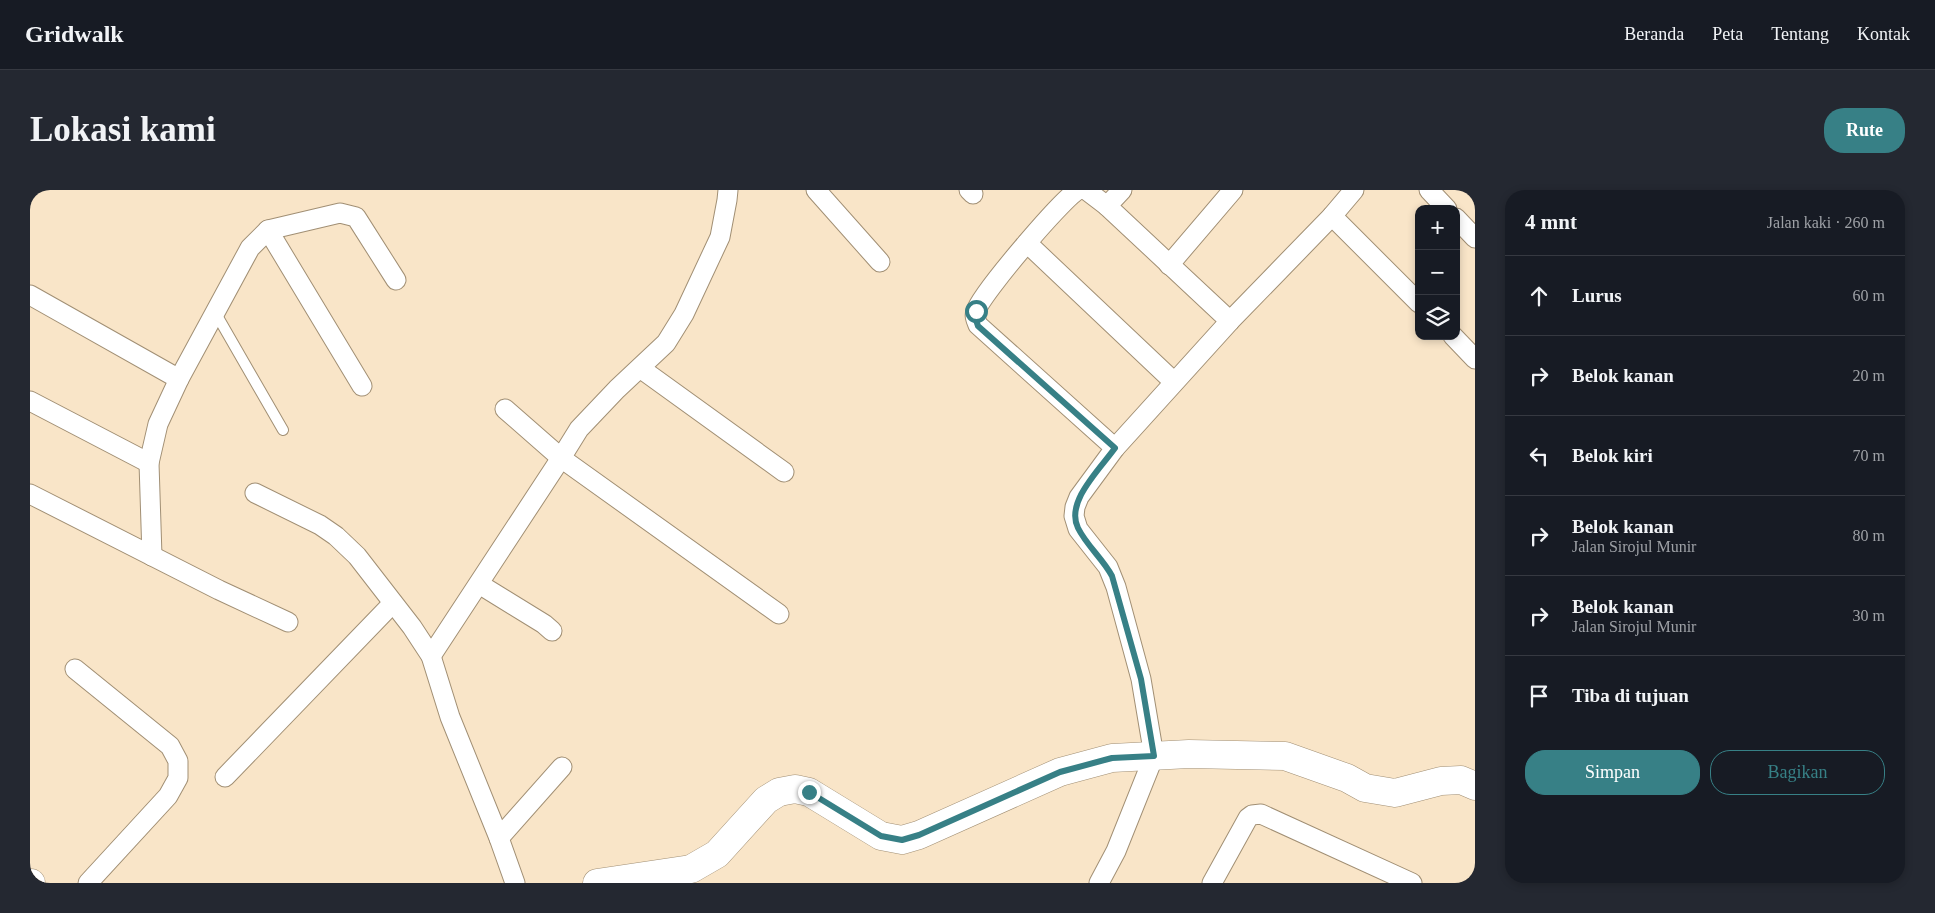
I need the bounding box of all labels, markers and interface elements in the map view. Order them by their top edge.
text: Gridwalk [25,21,124,47]
text: Beranda [1624,24,1684,44]
text: Peta [1712,24,1743,44]
text: Tentang [1771,24,1829,44]
text: Kontak [1857,24,1910,44]
button: Rute [1824,108,1905,153]
text: Lokasi kami [30,110,216,149]
map controls [1415,205,1460,340]
button: + [1415,205,1460,250]
text: 4 mnt [1525,210,1577,234]
text: Jalan kaki · 260 m [1767,214,1885,231]
button: − [1415,250,1460,295]
icon: ahead [1525,282,1553,310]
text: Lurus [1572,285,1622,306]
text: 60 m [1853,287,1885,304]
button: layers [1415,295,1460,340]
route start [965,300,988,323]
icon: right [1525,362,1553,390]
text: Belok kanan [1572,365,1674,386]
text: 20 m [1853,367,1885,384]
icon: left [1525,442,1553,470]
text: Belok kiri [1572,445,1653,466]
text: 70 m [1853,447,1885,464]
text: Belok kanan [1572,516,1674,537]
icon: right [1525,522,1553,550]
text: 80 m [1853,527,1885,544]
text: Jalan Sirojul Munir [1572,538,1696,555]
text: Belok kanan [1572,596,1674,617]
icon: right [1525,602,1553,630]
text: 30 m [1853,607,1885,624]
text: Jalan Sirojul Munir [1572,618,1696,635]
icon: arrive [1525,682,1553,710]
text: Tiba di tujuan [1572,685,1689,706]
button: Simpan [1525,750,1700,795]
button: Bagikan [1710,750,1885,795]
route end [798,781,821,804]

